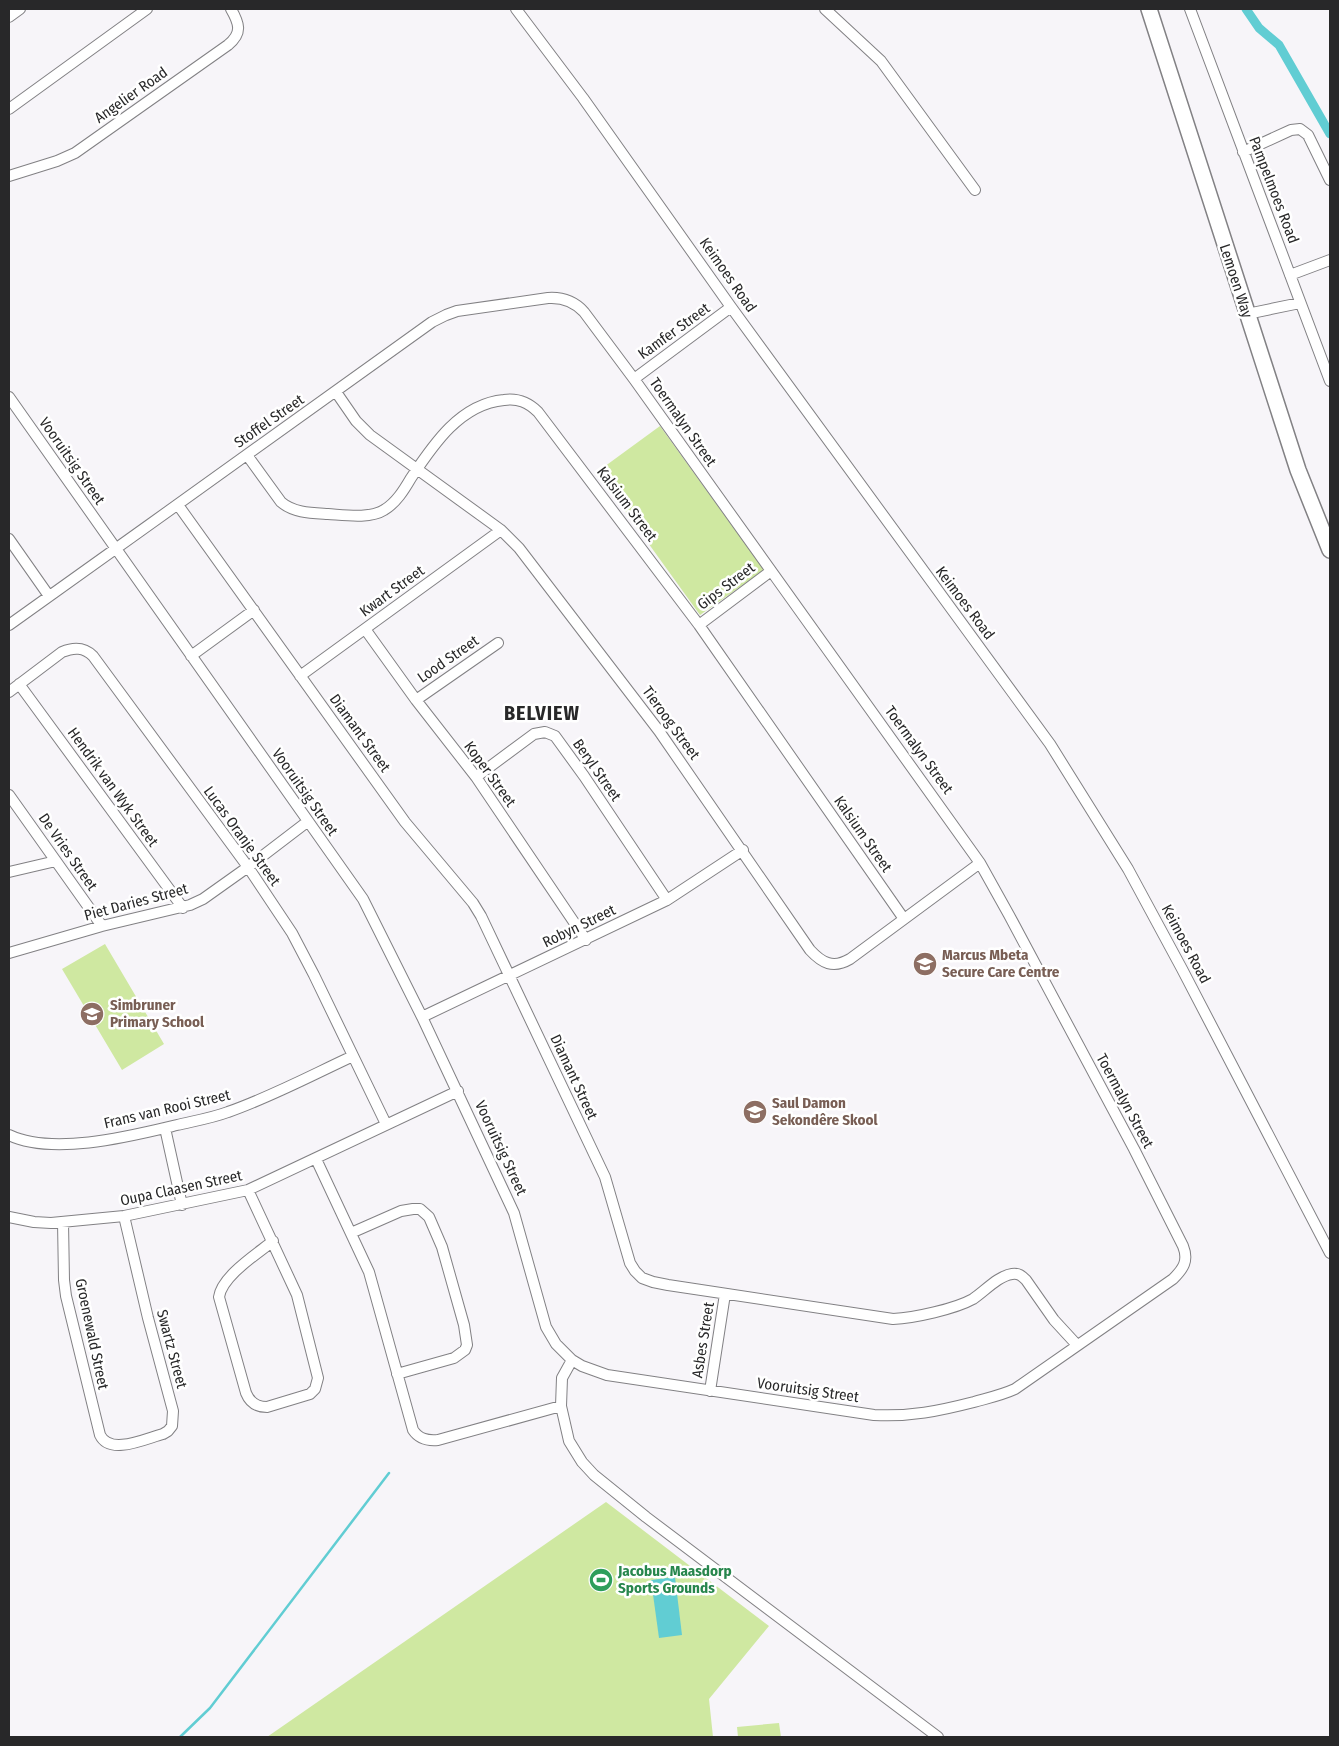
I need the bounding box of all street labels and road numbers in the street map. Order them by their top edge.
street label: Angelier Road [91,63,171,127]
street label: Pampelmoes Road [1245,134,1303,246]
street label: Keimoes Road [696,234,760,316]
street label: Lemoen Way [1216,242,1256,320]
street label: Kamfer Street [635,299,713,363]
street label: Toermalyn Street [646,374,720,470]
street label: Stoffel Street [231,390,307,452]
street label: Vooruitsig Street [35,414,109,508]
street label: Kalsium Street [593,463,661,545]
street label: Gips Street [694,559,758,613]
street label: Kwart Street [356,562,428,620]
street label: Keimoes Road [932,563,998,643]
street label: Lood Street [414,631,482,687]
street label: Tieroog Street [638,683,704,763]
street label: Diamant Street [326,691,394,776]
street label: Toermalyn Street [881,703,957,798]
street label: Hendrik van Wyk Street [64,724,162,850]
street label: Beryl Street [569,735,625,805]
street label: Koper Street [460,738,520,810]
street label: Vooruitsig Street [268,745,342,839]
street label: Lucas Oranje Street [200,783,284,889]
street label: Kalsium Street [830,792,896,876]
street label: De Vries Street [35,810,101,894]
street label: Piet Daries Street [82,879,190,924]
street label: Robyn Street [540,901,618,951]
street label: Keimoes Road [1158,901,1214,987]
street label: Diamant Street [546,1032,602,1123]
street label: Toermalyn Street [1093,1051,1157,1151]
street label: Frans van Rooi Street [102,1086,232,1132]
street label: Vooruitsig Street [471,1098,531,1198]
street label: Oupa Claasen Street [118,1166,244,1210]
street label: Groenewald Street [71,1277,113,1391]
street label: Asbes Street [688,1301,718,1379]
street label: Swartz Street [153,1308,191,1390]
street label: Vooruitsig Street [756,1374,860,1406]

